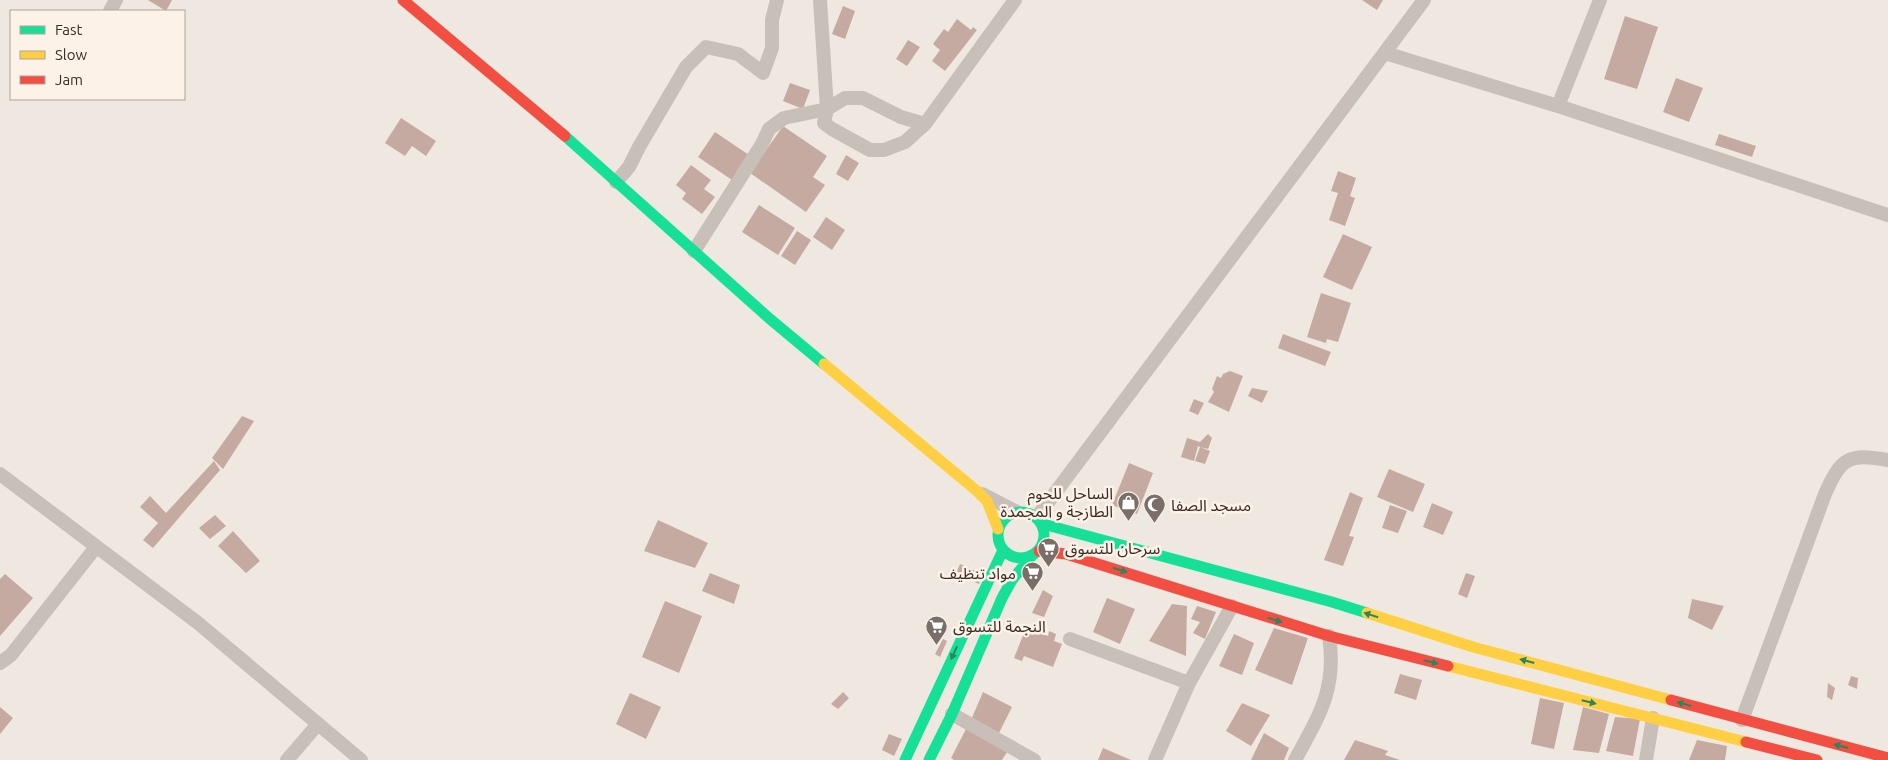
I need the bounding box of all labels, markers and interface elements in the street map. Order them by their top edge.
legend [10,10,185,100]
text: Fast [55,21,83,38]
text: Slow [55,46,88,63]
text: Jam [55,71,83,88]
place label: الساحل للحوم الطازجة و المجمدة [1000,484,1113,521]
shop icon: الساحل للحوم الطازجة و المجمدة [1117,490,1141,521]
mosque icon: مسجد الصفا [1143,493,1167,524]
place label: مسجد الصفا [1171,496,1251,514]
supermarket icon: سرحان للتسوق [1037,536,1061,567]
place label: سرحان للتسوق [1065,539,1160,558]
supermarket icon: مواد تنظيف [1020,561,1044,592]
place label: مواد تنظيف [940,564,1016,583]
one-way arrow [1113,566,1128,574]
one-way arrow [1364,610,1379,618]
supermarket icon: النجمة للتسوق [925,614,949,645]
one-way arrow [1267,616,1282,624]
place label: النجمة للتسوق [953,617,1046,636]
one-way arrow [950,646,958,660]
one-way arrow [1520,657,1535,665]
one-way arrow [1424,658,1439,666]
one-way arrow [1582,698,1597,706]
one-way arrow [1676,699,1691,707]
one-way arrow [1833,742,1848,750]

